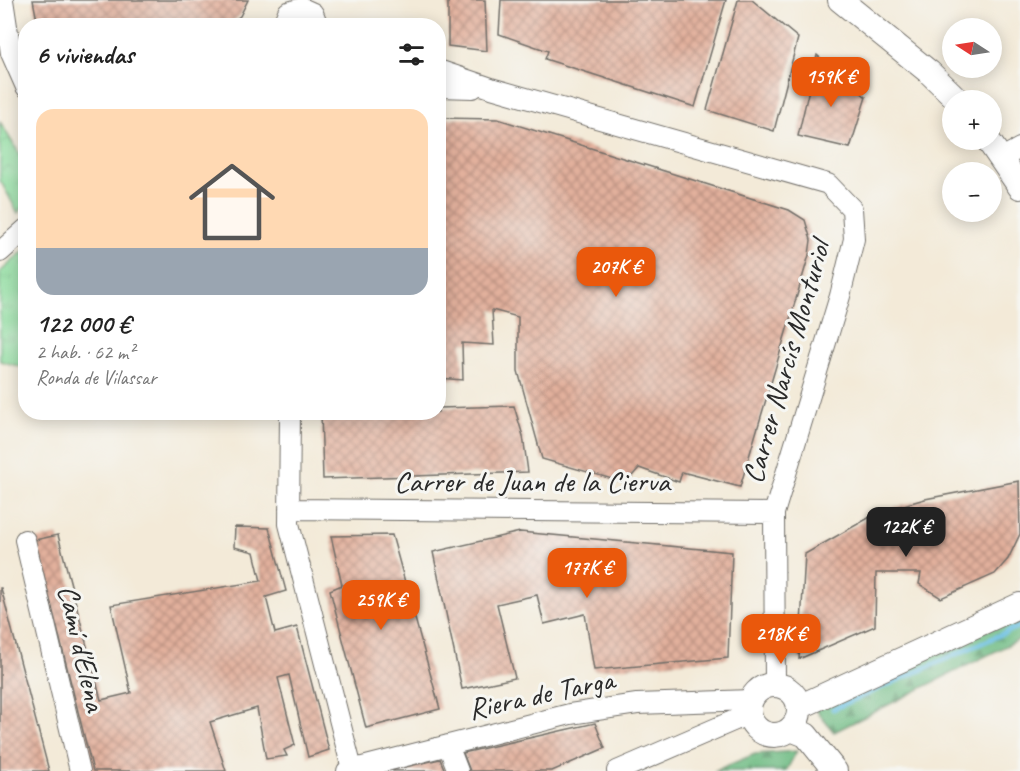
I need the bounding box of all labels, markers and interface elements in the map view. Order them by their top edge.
north arrow [942,18,1002,78]
map controls [942,18,1002,222]
text: 6 viviendas [36,38,134,71]
icon: filters [395,38,428,71]
pin: 159K € [782,57,880,108]
text: 159K € [806,64,856,89]
button: + [942,90,1002,150]
icon: home [178,148,286,256]
button: − [942,162,1002,222]
street label: Carrer Narcís Monturiol [733,232,840,487]
pin: 207K € [567,247,665,298]
text: 207K € [591,254,641,279]
text: 122 000 € [36,307,130,340]
text: 2 hab. · 62 m² [36,340,134,365]
text: Ronda de Vilassar [36,365,157,390]
street label: Carrer de Juan de la Cierva [394,462,672,500]
pin: 122K € [857,507,955,558]
text: 122K € [881,514,932,539]
pin: 177K € [538,548,636,599]
text: 177K € [562,555,612,580]
pin: 259K € [332,580,430,631]
street label: Camí d'Elena [49,581,115,717]
text: 259K € [356,587,406,612]
pin: 218K € [732,614,830,665]
text: 218K € [756,621,807,646]
street label: Riera de Targa [465,659,620,728]

